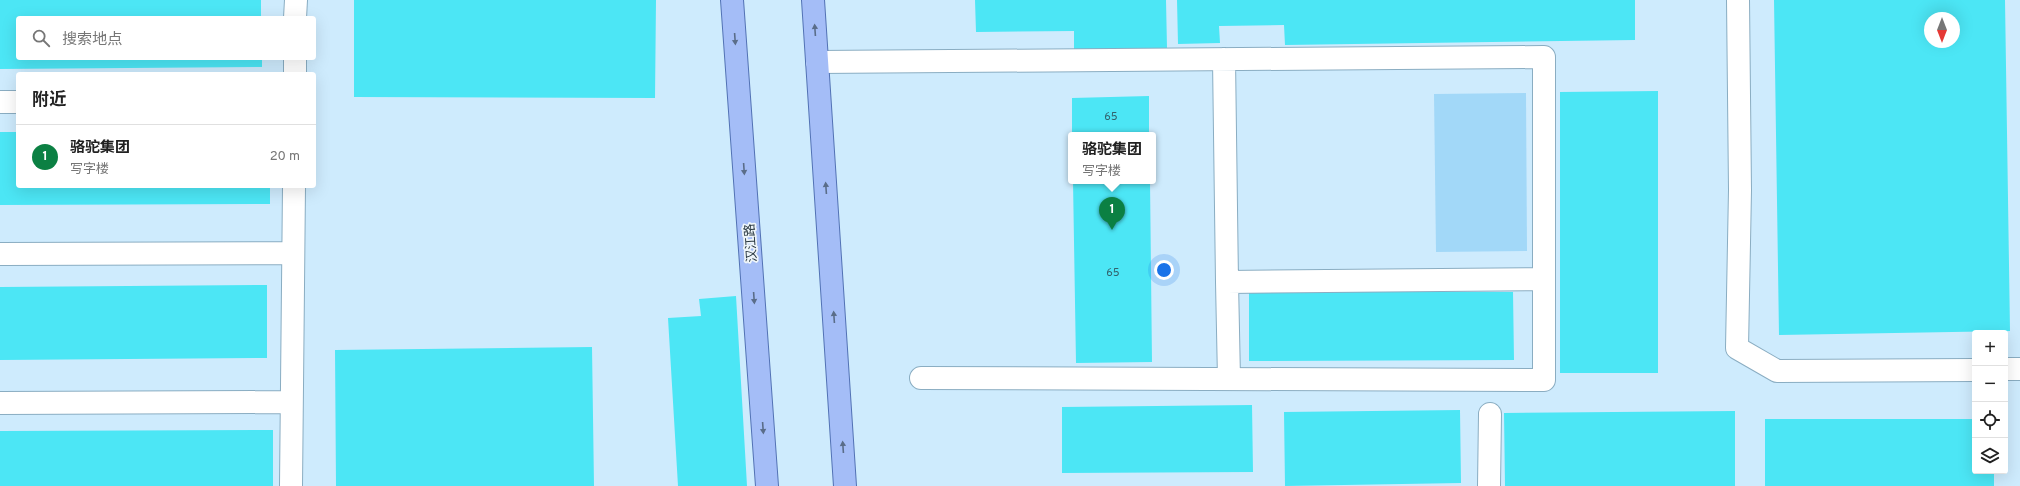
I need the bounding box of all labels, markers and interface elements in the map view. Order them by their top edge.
north arrow [1924,12,1960,48]
search box [16,16,316,60]
one-way arrow [812,24,819,36]
icon: search [30,27,52,49]
text: 搜索地点 [62,31,122,50]
one-way arrow [731,33,738,45]
text: 附近 [32,90,66,112]
house number: 65 [1104,110,1118,124]
popup [1068,132,1156,184]
text: 骆驼集团 [70,139,130,158]
text: 骆驼集团 [1082,141,1142,160]
text: 1 [42,149,48,165]
text: 20 m [270,149,300,165]
text: 写字楼 [70,162,109,178]
one-way arrow [741,163,748,175]
text: 写字楼 [1082,164,1121,180]
one-way arrow [822,182,829,194]
pin: 1 [1099,197,1125,230]
street label: 汉江路 [743,223,761,263]
your location [1154,260,1174,280]
house number: 65 [1106,266,1120,280]
one-way arrow [750,292,757,304]
one-way arrow [830,311,837,323]
map controls [1972,330,2008,474]
button: + [1972,330,2008,366]
button: − [1972,366,2008,402]
button: locate [1972,402,2008,438]
one-way arrow [759,422,766,434]
button: layers [1972,438,2008,474]
one-way arrow [839,441,846,453]

